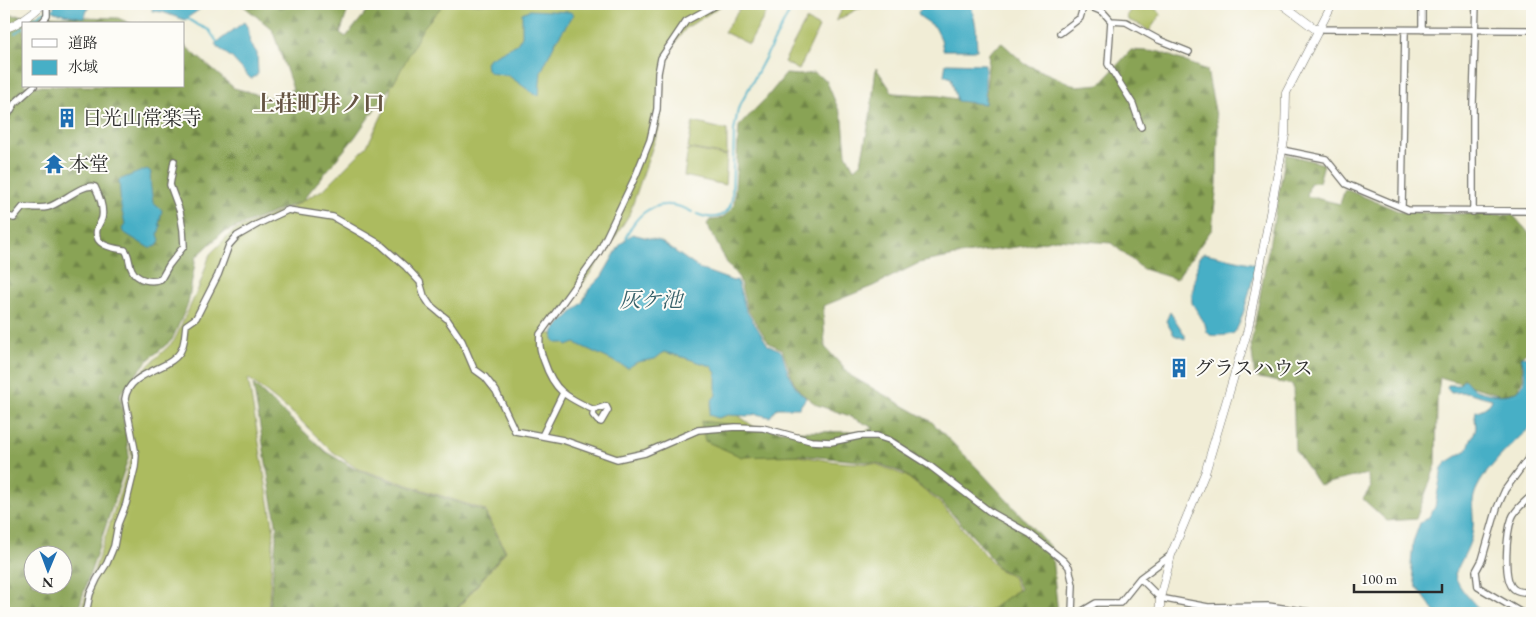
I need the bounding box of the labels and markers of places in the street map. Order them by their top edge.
place label: 日光山常楽寺 [82,105,202,131]
building icon: 日光山常楽寺 [56,107,78,129]
place label: 本堂 [69,151,109,177]
temple icon: 本堂 [43,153,65,175]
place label: グラスハウス [1194,355,1313,381]
building icon: グラスハウス [1168,357,1190,379]

